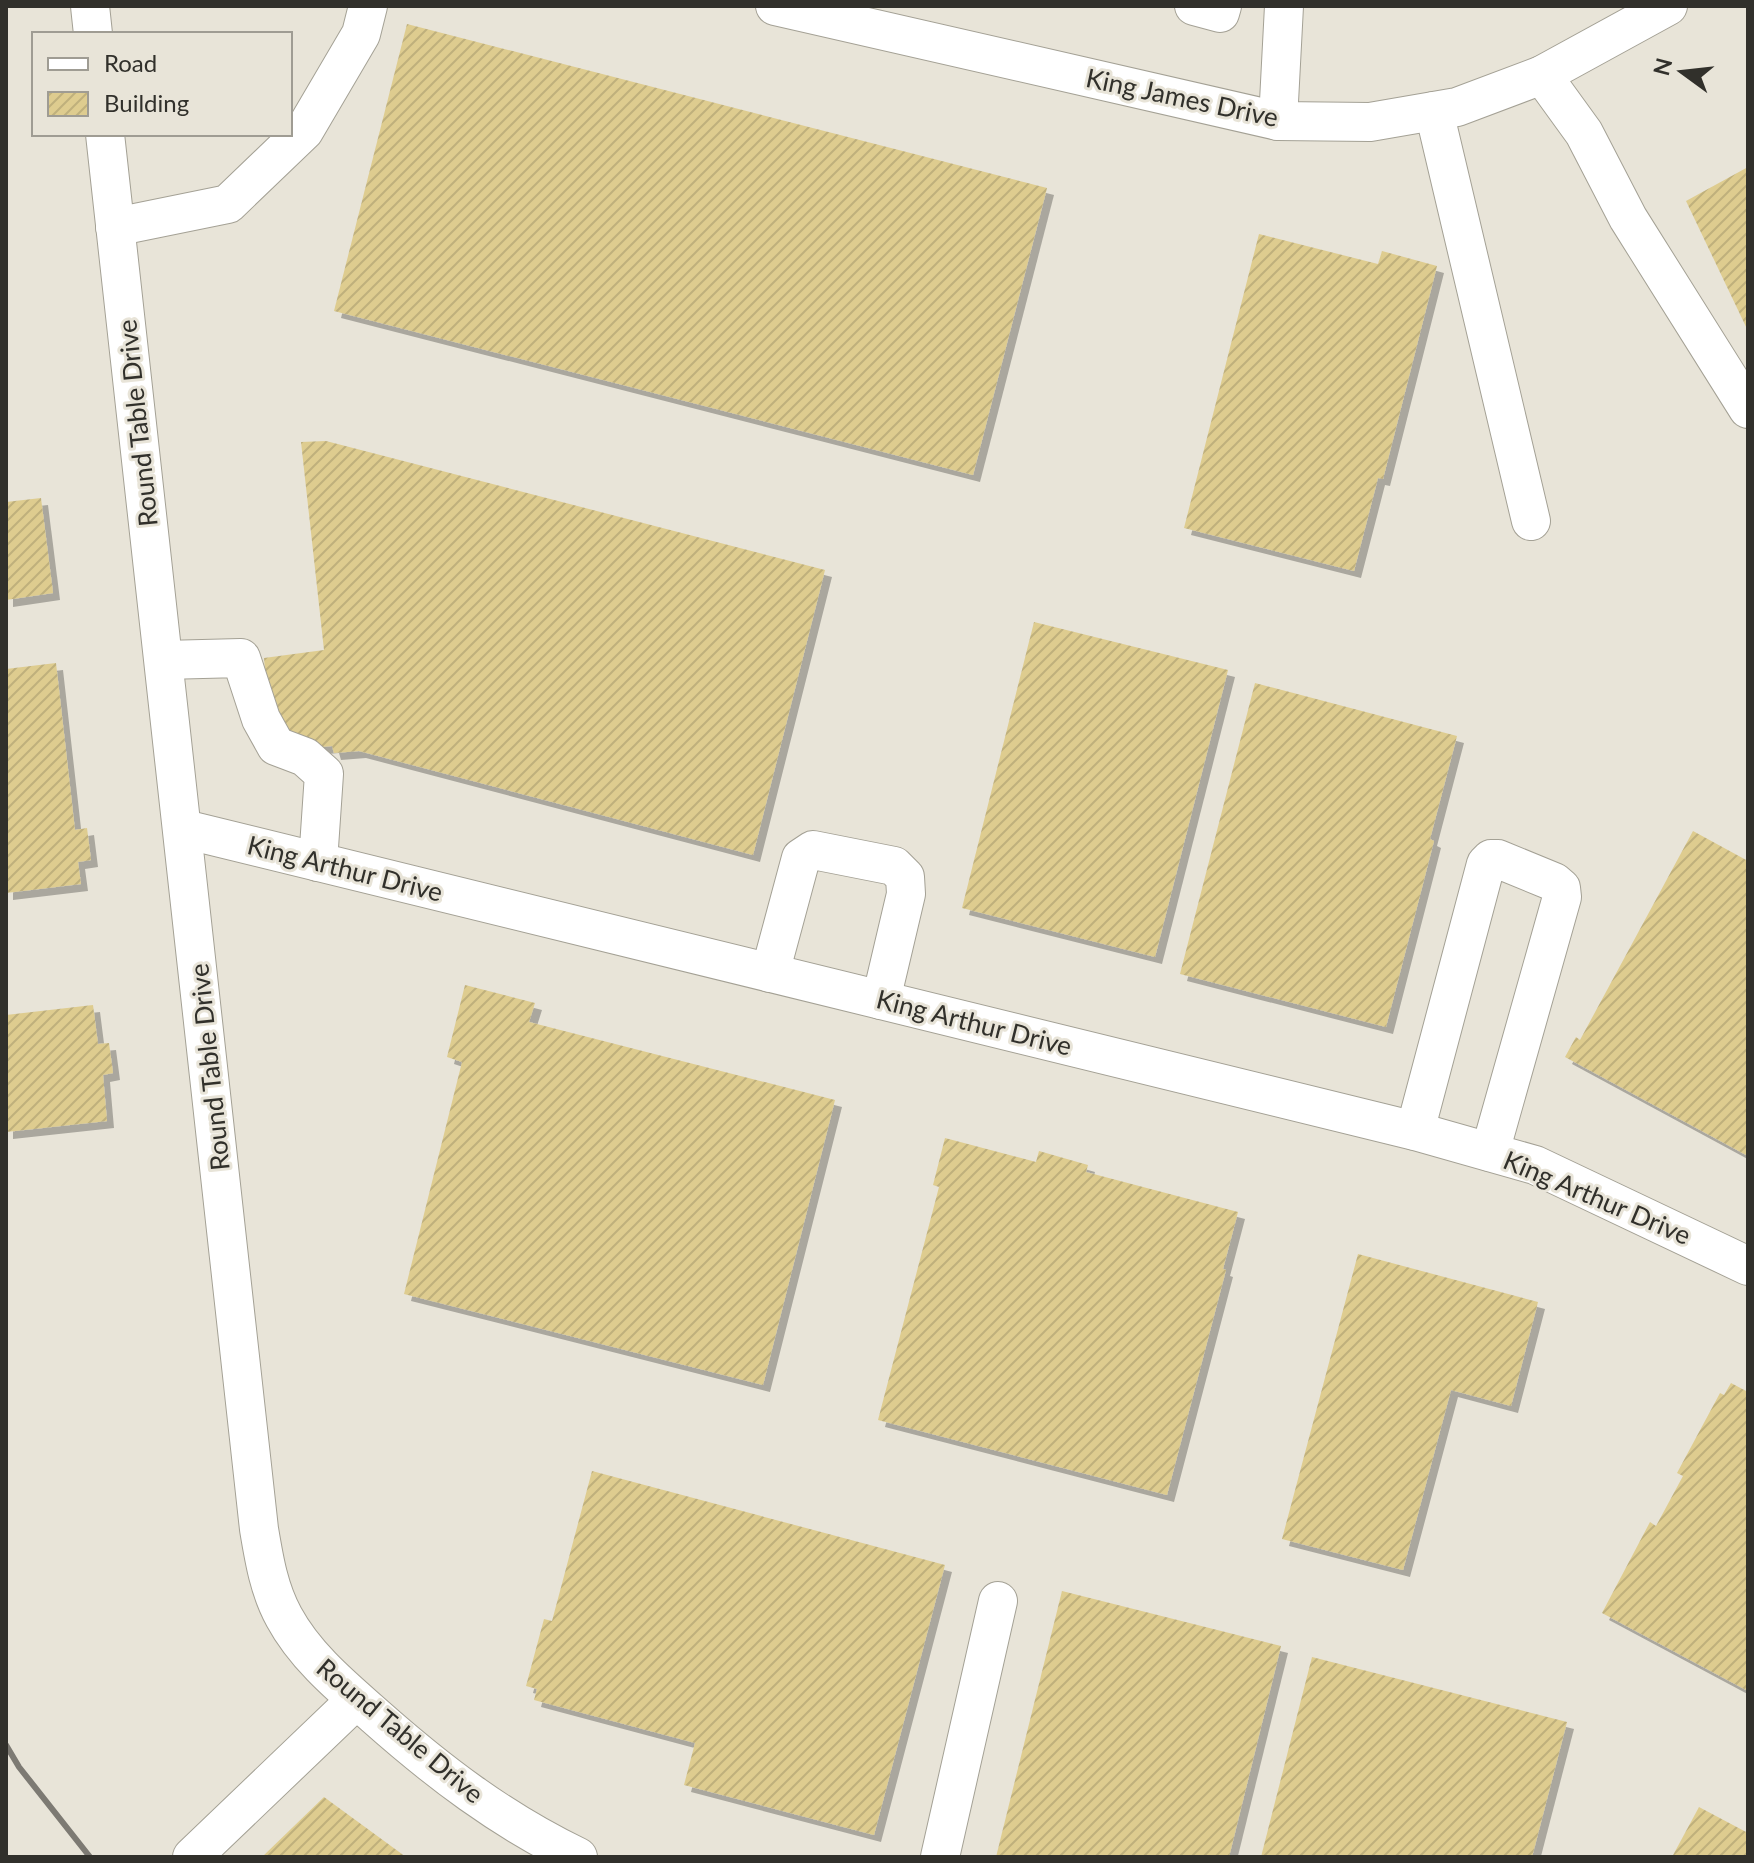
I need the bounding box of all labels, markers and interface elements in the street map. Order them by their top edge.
legend [32,32,292,136]
north arrow [1642,32,1722,112]
text: Road [104,48,157,77]
text: N [1647,55,1677,78]
street label: King James Drive [1083,61,1281,133]
text: Building [104,88,189,117]
street label: Round Table Drive [110,318,164,528]
street label: King Arthur Drive [244,828,446,908]
street label: Round Table Drive [182,962,236,1172]
street label: King Arthur Drive [873,982,1075,1062]
street label: King Arthur Drive [1499,1143,1696,1251]
street label: Round Table Drive [311,1651,491,1809]

